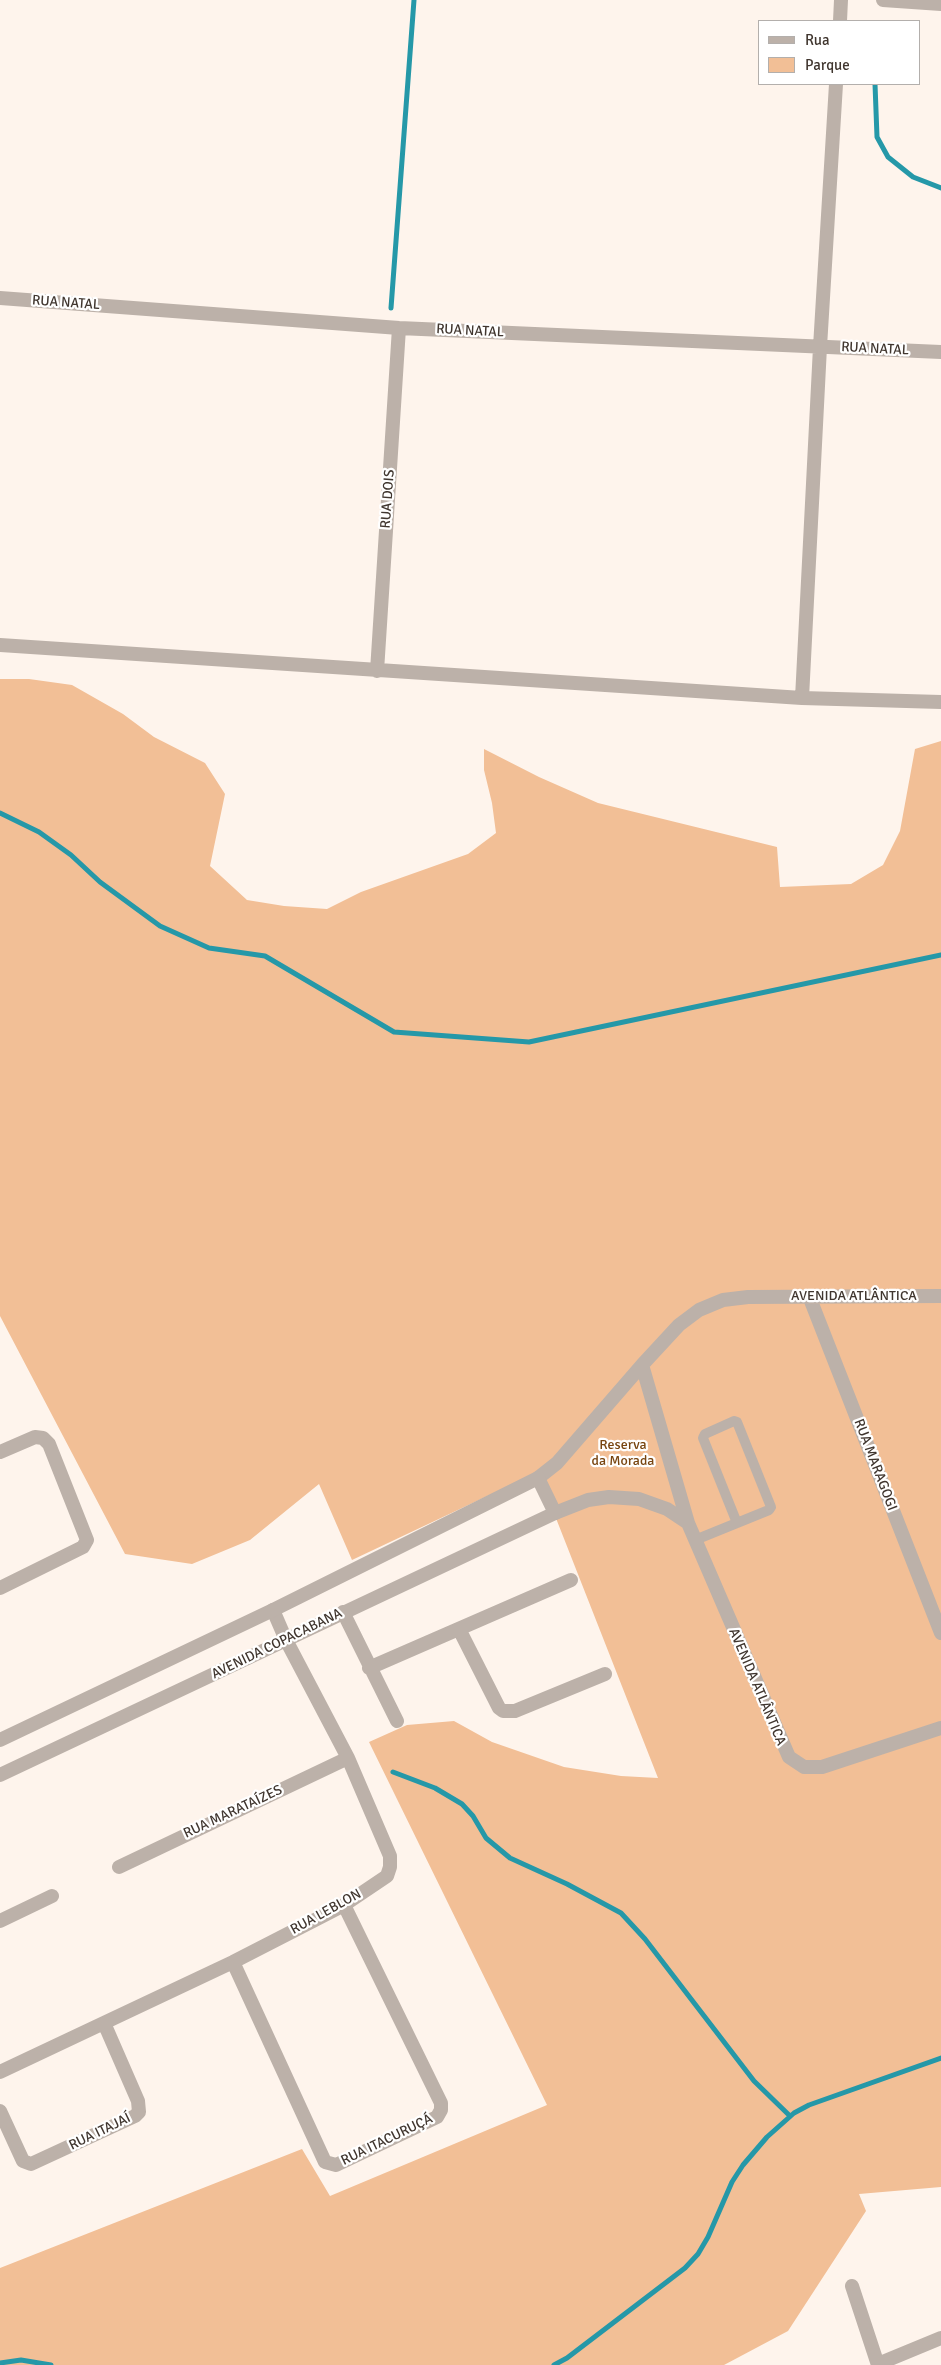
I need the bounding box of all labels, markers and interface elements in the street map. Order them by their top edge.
legend [758,20,921,85]
text: Rua [805,31,830,49]
text: Parque [805,56,850,74]
street label: RUA NATAL [32,292,100,314]
street label: RUA NATAL [436,321,504,341]
street label: RUA NATAL [841,339,909,359]
street label: RUA DOIS [378,469,398,529]
street label: AVENIDA ATLÂNTICA [791,1288,917,1304]
street label: RUA MARAGOGI [850,1417,900,1513]
park label: Reserva da Morada [592,1437,654,1470]
street label: AVENIDA COPACABANA [209,1605,345,1683]
street label: AVENIDA ATLÂNTICA [725,1626,789,1748]
street label: RUA MARATAÍZES [181,1782,285,1842]
street label: RUA LEBLON [288,1886,364,1938]
street label: RUA ITAJAÍ [66,2110,134,2154]
street label: RUA ITACURUÇÁ [338,2111,436,2169]

